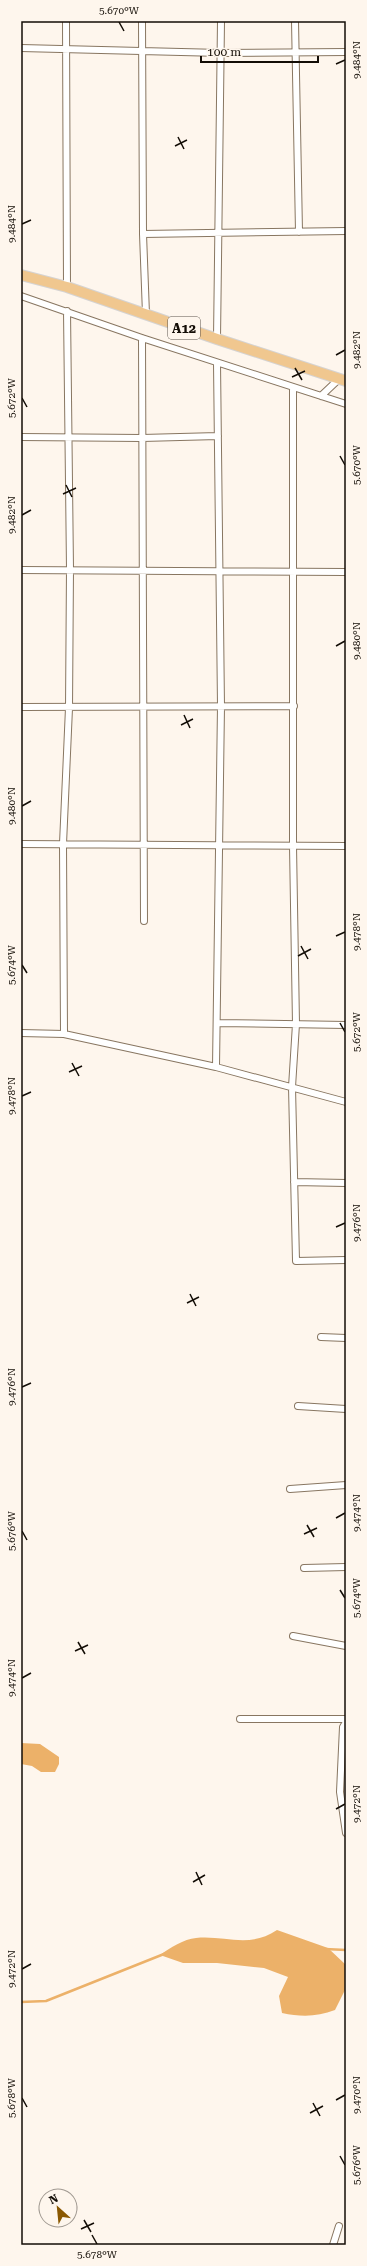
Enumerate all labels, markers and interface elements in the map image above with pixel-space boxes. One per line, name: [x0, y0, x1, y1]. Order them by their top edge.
text: 5.670°W: [99, 5, 140, 16]
scale bar: [201, 38, 318, 64]
text: 9.484°N: [351, 41, 362, 79]
text: 100 m: [207, 45, 241, 59]
text: 9.484°N: [6, 205, 17, 243]
road number: A12: [168, 317, 200, 339]
text: 9.482°N: [351, 331, 362, 369]
text: 5.672°W: [6, 377, 17, 418]
text: 5.670°W: [351, 444, 362, 485]
text: 9.482°N: [6, 496, 17, 534]
text: 9.480°N: [351, 622, 362, 660]
text: 9.480°N: [6, 787, 17, 825]
text: 9.478°N: [351, 913, 362, 951]
text: 5.674°W: [6, 944, 17, 985]
text: 5.672°W: [351, 1011, 362, 1052]
text: 9.478°N: [6, 1077, 17, 1115]
text: 9.476°N: [351, 1204, 362, 1242]
text: 9.476°N: [6, 1368, 17, 1406]
text: 9.474°N: [351, 1494, 362, 1532]
text: 5.676°W: [6, 1510, 17, 1551]
text: 5.674°W: [351, 1577, 362, 1618]
text: 9.474°N: [6, 1659, 17, 1697]
text: 9.472°N: [351, 1785, 362, 1823]
text: 9.472°N: [6, 1950, 17, 1988]
text: 9.470°N: [351, 2076, 362, 2114]
text: 5.678°W: [6, 2077, 17, 2118]
text: 5.676°W: [351, 2144, 362, 2185]
north arrow: [38, 2188, 78, 2228]
text: N: [47, 2192, 61, 2207]
text: 5.678°W: [77, 2249, 118, 2260]

